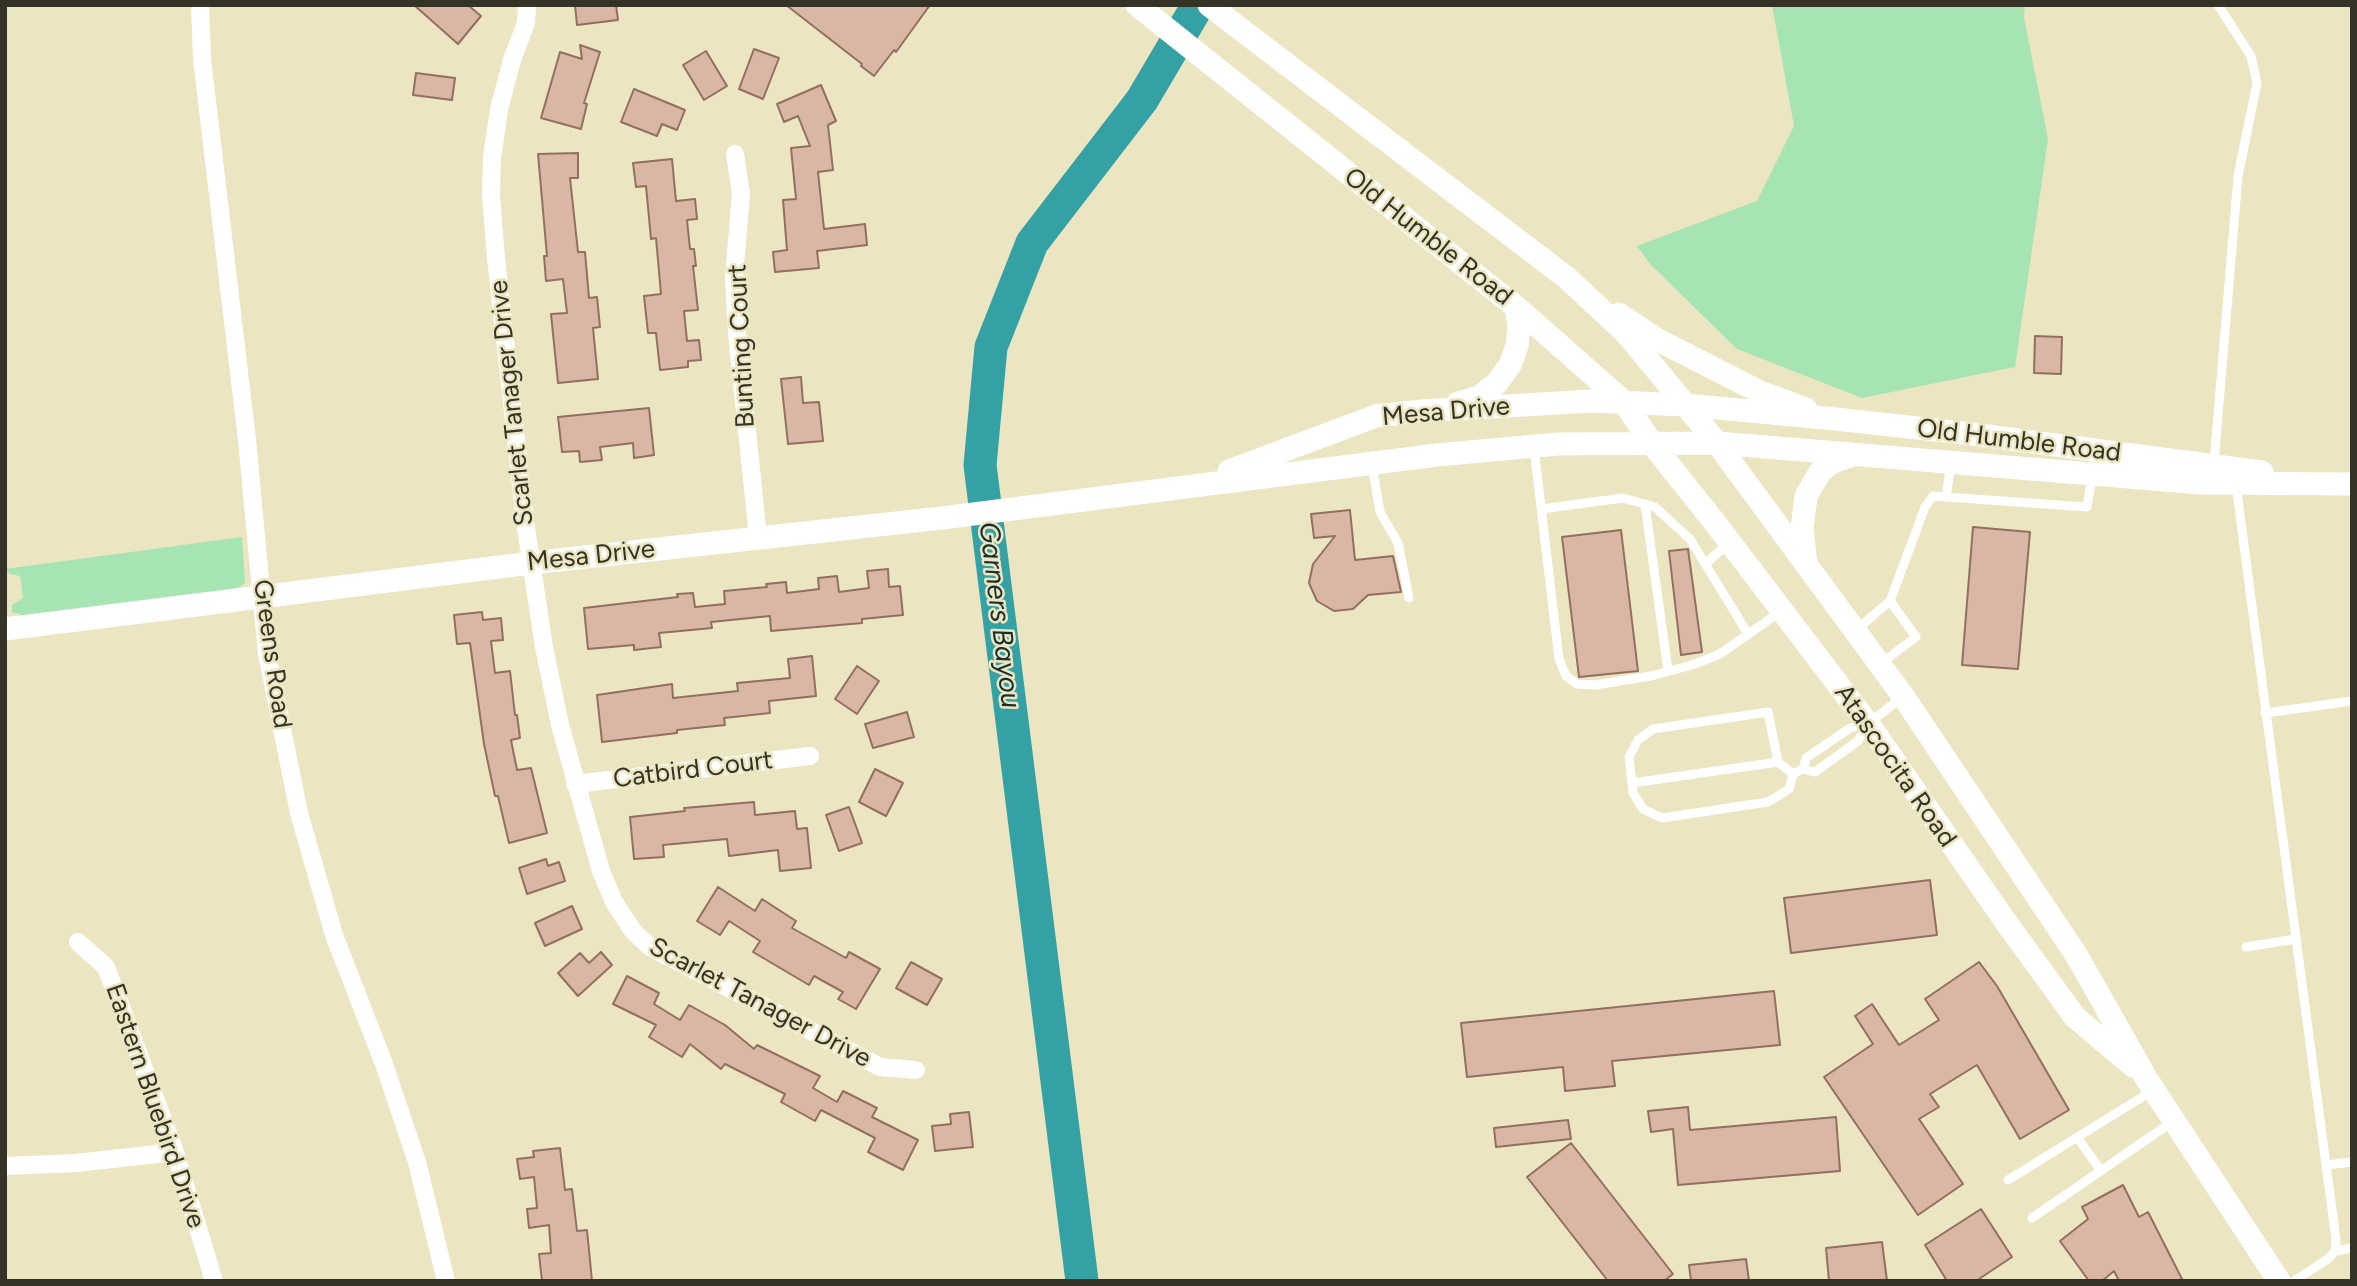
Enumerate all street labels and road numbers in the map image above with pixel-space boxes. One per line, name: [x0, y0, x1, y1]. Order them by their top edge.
street label: Old Humble Road: [1338, 162, 1518, 312]
street label: Bunting Court: [722, 263, 762, 429]
street label: Scarlet Tanager Drive: [484, 279, 540, 527]
street label: Mesa Drive: [1381, 391, 1511, 433]
street label: Old Humble Road: [1915, 413, 2123, 469]
street label: Mesa Drive: [526, 534, 656, 578]
street label: Greens Road: [246, 578, 298, 730]
street label: Atascocita Road: [1827, 679, 1963, 853]
street label: Catbird Court: [611, 745, 775, 795]
street label: Scarlet Tanager Drive: [644, 931, 876, 1075]
street label: Eastern Bluebird Drive: [98, 980, 212, 1232]

